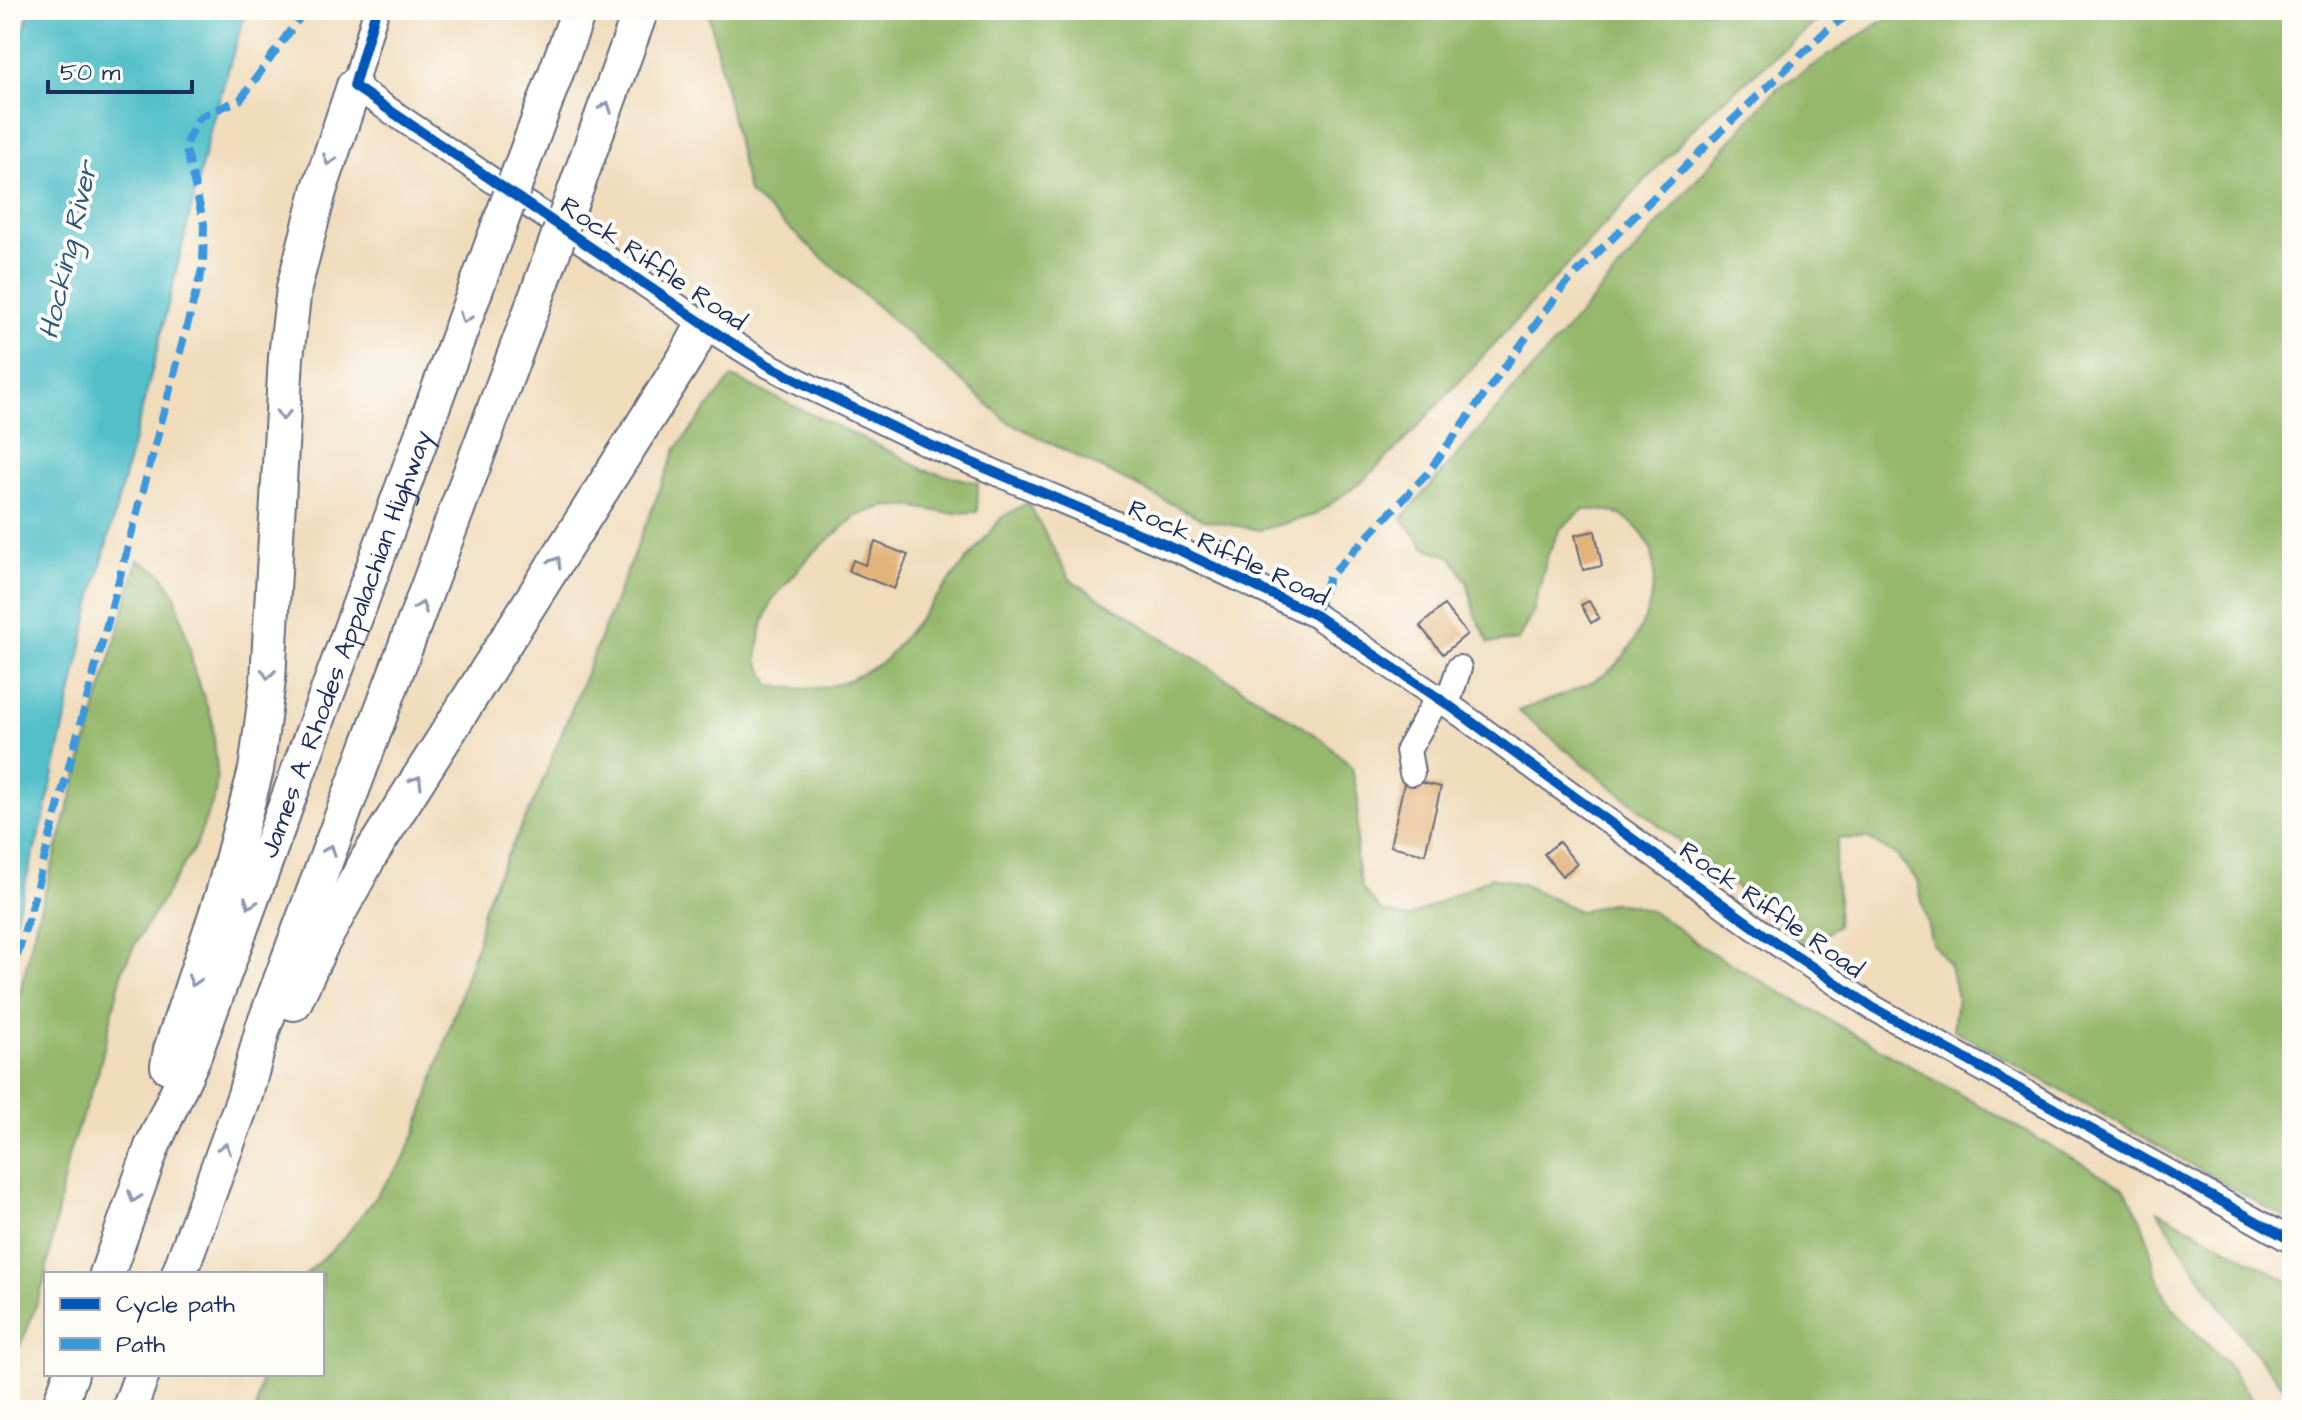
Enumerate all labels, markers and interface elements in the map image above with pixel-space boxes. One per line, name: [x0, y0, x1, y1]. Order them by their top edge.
scale bar: [48, 44, 192, 94]
text: 50 m: [60, 56, 121, 90]
one-way arrow: [596, 100, 613, 114]
one-way arrow: [322, 153, 338, 166]
water label: Hocking River: [29, 155, 109, 343]
street label: Rock Riffle Road: [553, 188, 754, 340]
one-way arrow: [458, 310, 475, 324]
one-way arrow: [275, 409, 292, 422]
street label: James A. Rhodes Appalachian Highway: [251, 425, 443, 863]
street label: Rock Riffle Road: [1122, 491, 1335, 615]
one-way arrow: [547, 556, 562, 570]
one-way arrow: [411, 600, 427, 614]
one-way arrow: [260, 668, 277, 681]
one-way arrow: [408, 776, 423, 790]
street label: Rock Riffle Road: [1672, 833, 1871, 987]
one-way arrow: [320, 844, 336, 858]
one-way arrow: [243, 896, 259, 910]
one-way arrow: [188, 973, 204, 987]
one-way arrow: [215, 1142, 232, 1156]
one-way arrow: [127, 1190, 144, 1204]
legend: [44, 1272, 324, 1376]
text: Cycle path: [116, 1288, 235, 1323]
text: Path: [116, 1328, 165, 1362]

